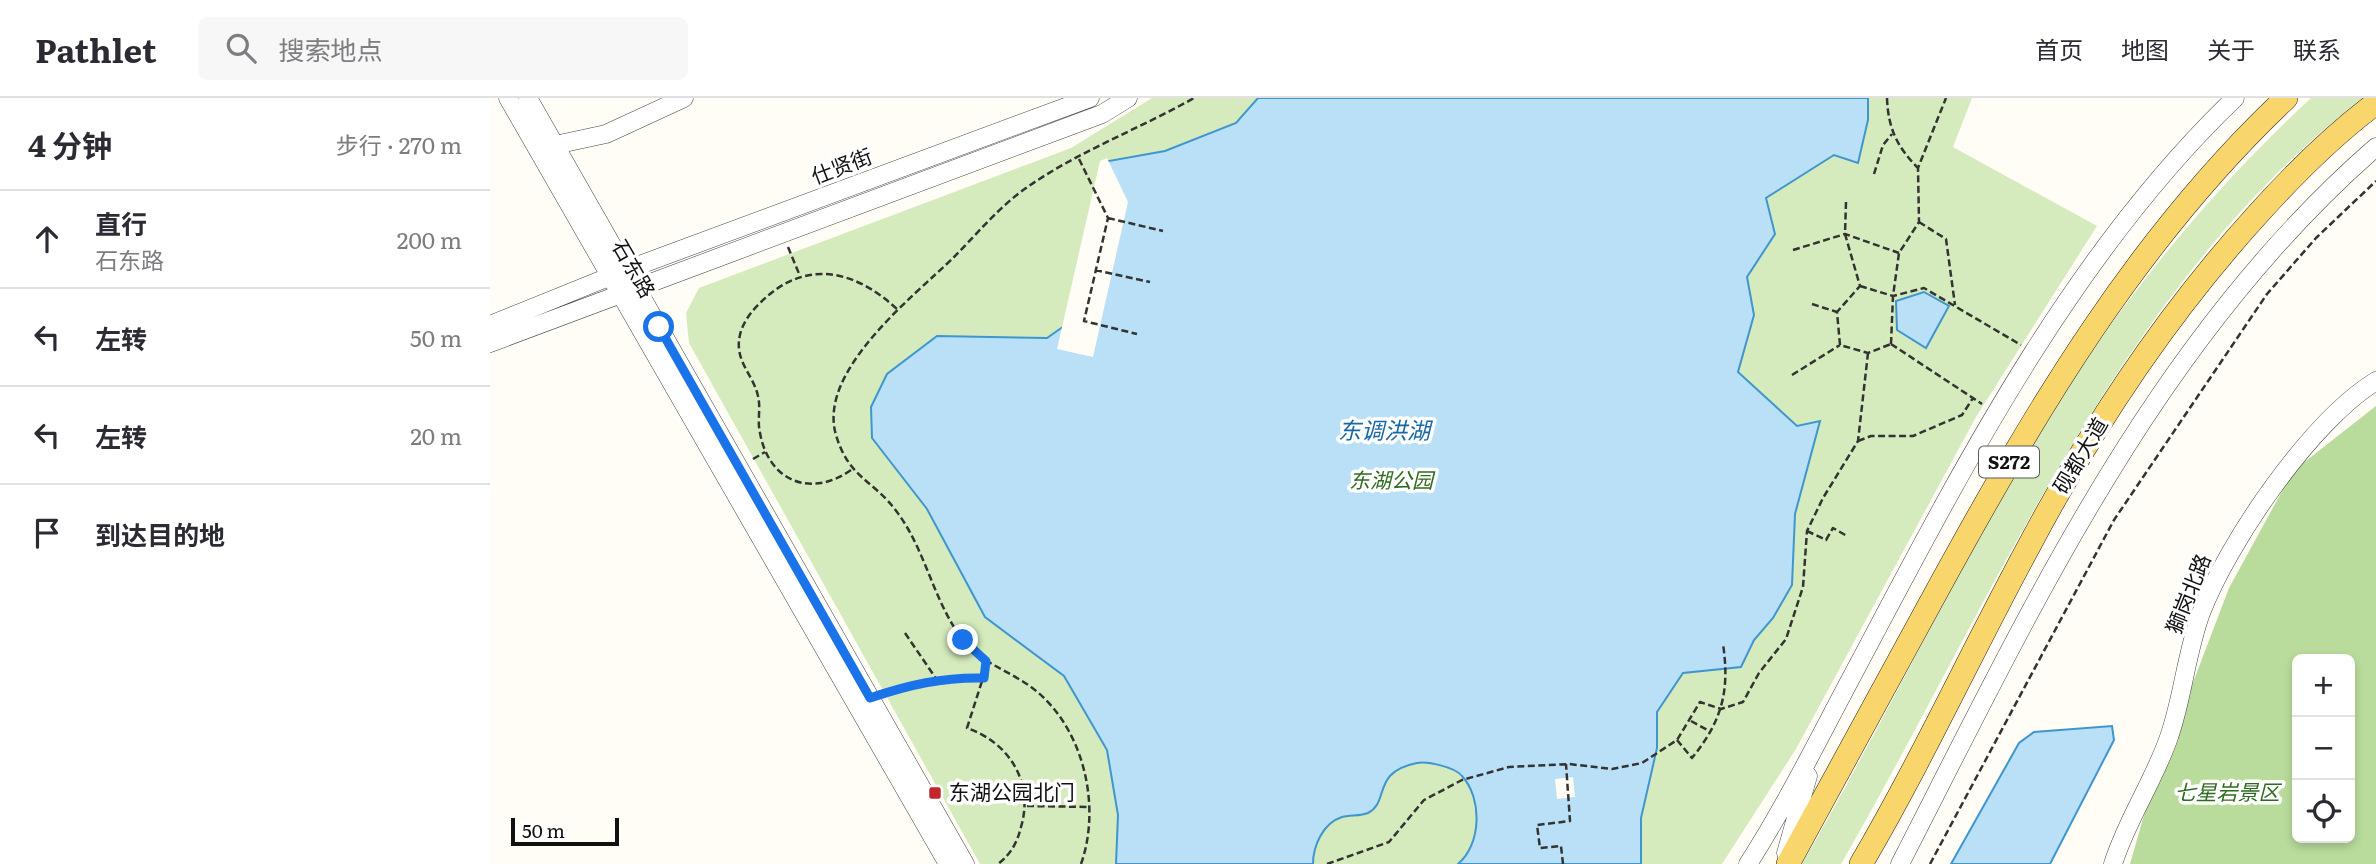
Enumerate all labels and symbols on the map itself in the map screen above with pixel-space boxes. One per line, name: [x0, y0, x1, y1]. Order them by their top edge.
street label: 仕贤街: [806, 139, 876, 190]
street label: 石东路: [606, 233, 664, 303]
route start: [643, 311, 674, 342]
street label: 砚都大道: [2044, 411, 2114, 499]
water label: 东调洪湖: [1338, 412, 1433, 446]
road number: S272: [1979, 446, 2039, 478]
park label: 东湖公园: [1349, 463, 1436, 494]
street label: 獅岗北路: [2157, 548, 2217, 638]
route end: [947, 624, 978, 655]
place label: 东湖公园北门: [949, 775, 1075, 806]
park label: 七星岩景区: [2175, 775, 2282, 806]
marker: 东湖公园北门: [927, 785, 943, 801]
scale bar: [511, 815, 620, 847]

